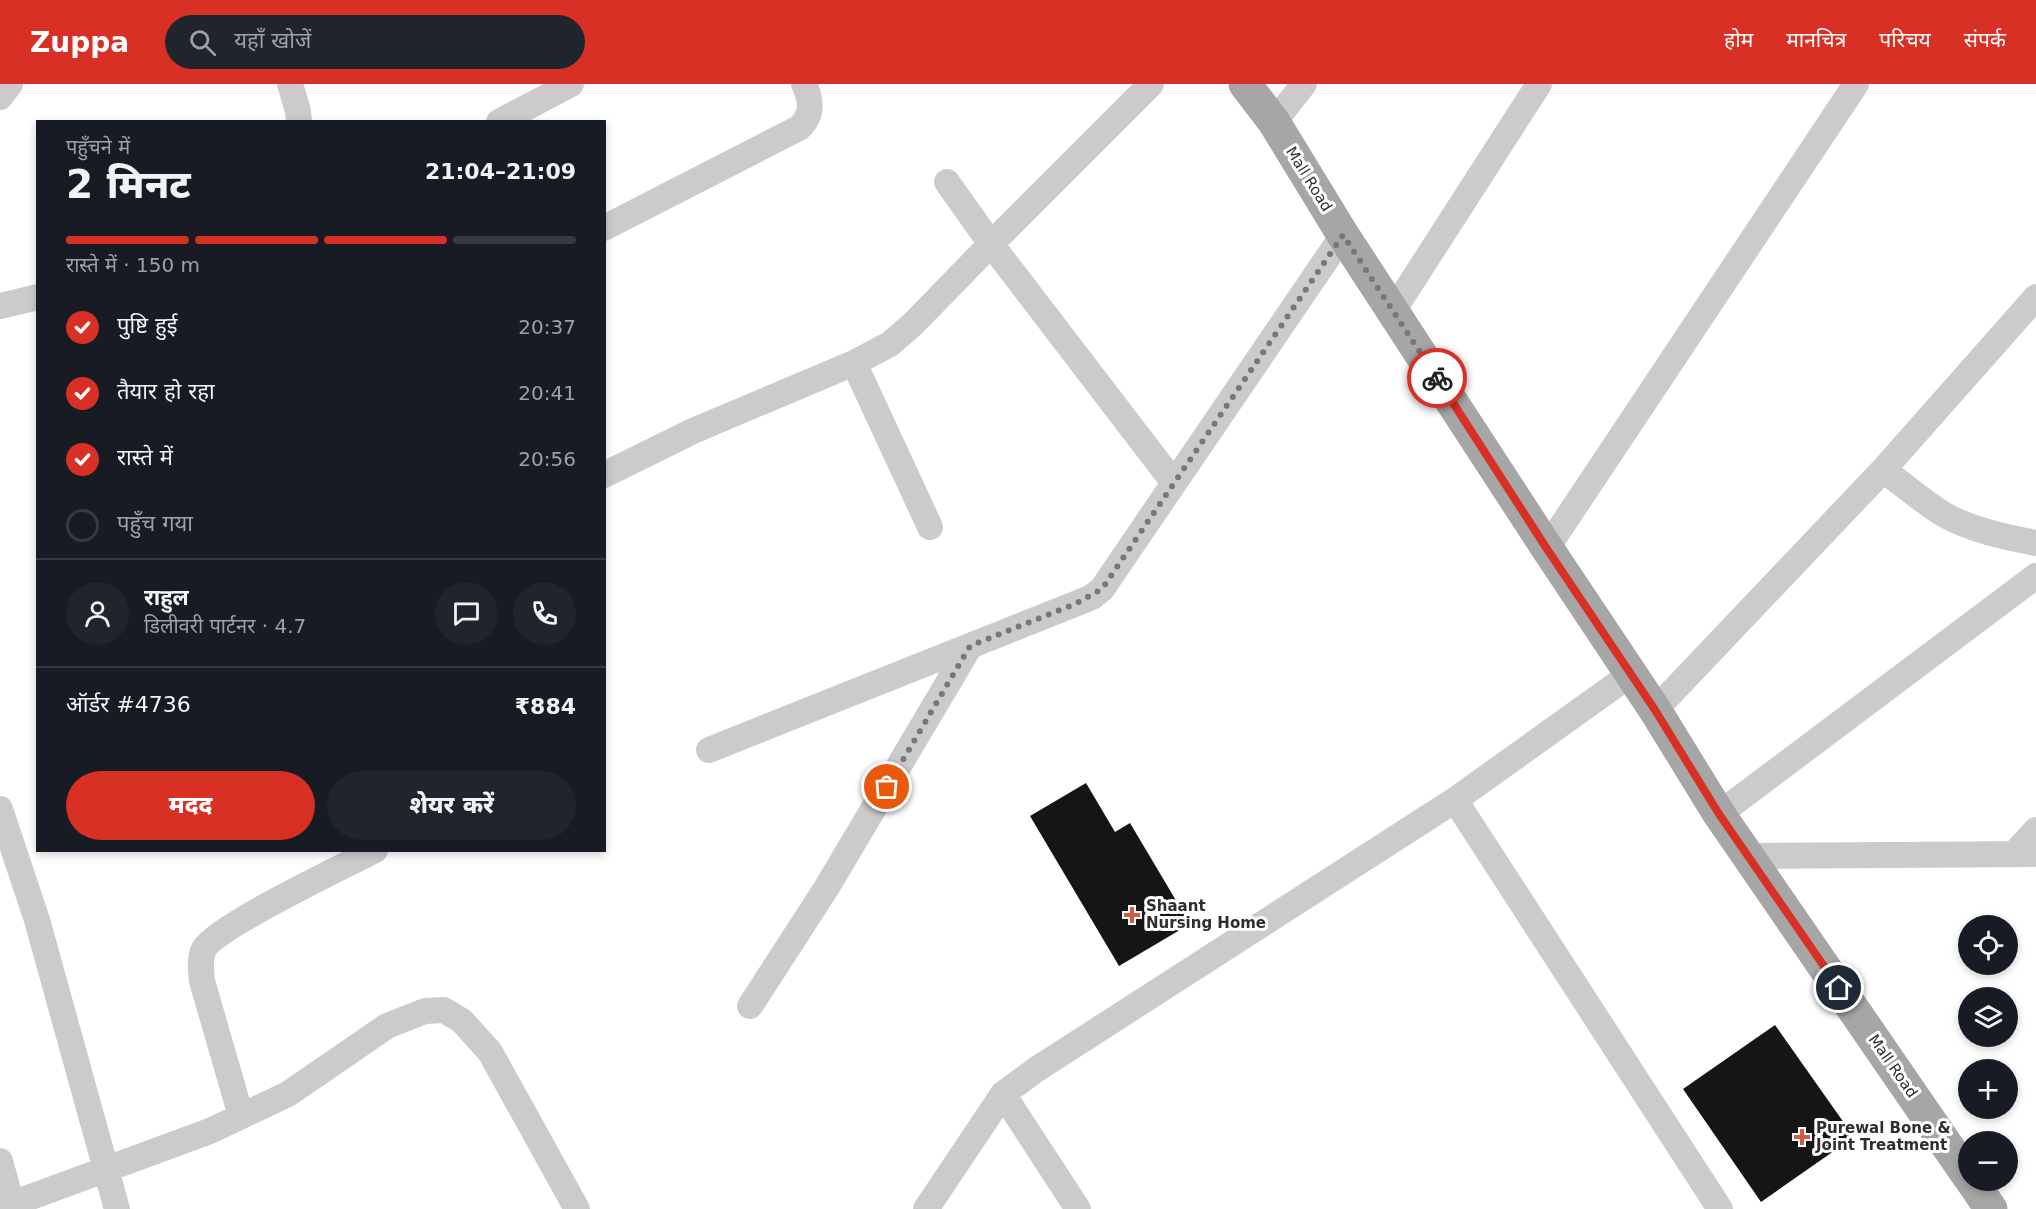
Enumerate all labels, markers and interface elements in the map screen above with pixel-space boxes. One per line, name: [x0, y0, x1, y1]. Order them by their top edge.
search box: [165, 15, 585, 69]
text: Zuppa: [30, 26, 129, 59]
icon: search: [186, 26, 219, 59]
text: यहाँ खोजें: [234, 28, 311, 53]
text: होम: [1724, 28, 1753, 52]
text: मानचित्र: [1786, 28, 1846, 52]
text: परिचय: [1879, 28, 1931, 52]
text: संपर्क: [1964, 28, 2006, 52]
text: पहुँचने में: [66, 135, 130, 159]
street label: Mall Road: [1282, 143, 1336, 215]
text: 21:04–21:09: [425, 159, 576, 184]
text: 2 मिनट: [66, 162, 191, 207]
text: रास्ते में · 150 m: [66, 253, 200, 277]
icon: check: [66, 311, 99, 344]
text: पुष्टि हुई: [117, 313, 178, 338]
text: 20:37: [518, 315, 576, 339]
courier: [1407, 348, 1467, 408]
icon: bike: [1421, 362, 1454, 395]
icon: check: [66, 377, 99, 410]
text: तैयार हो रहा: [117, 379, 215, 404]
text: 20:41: [518, 381, 576, 405]
icon: check: [66, 443, 99, 476]
text: रास्ते में: [117, 445, 173, 470]
text: 20:56: [518, 447, 576, 471]
text: पहुँच गया: [117, 511, 193, 536]
button: person: [66, 582, 129, 645]
button: chat: [435, 582, 498, 645]
button: phone: [513, 582, 576, 645]
text: राहुल: [144, 585, 189, 610]
text: डिलीवरी पार्टनर · 4.7: [144, 614, 306, 638]
text: ऑर्डर #4736: [66, 692, 191, 717]
text: ₹884: [515, 694, 576, 719]
pin: [861, 761, 912, 812]
icon: bag: [870, 770, 903, 803]
button: मदद: [66, 771, 315, 840]
button: शेयर करें: [327, 771, 576, 840]
place label: Shaant Nursing Home: [1146, 897, 1266, 932]
marker: Shaant Nursing Home: [1123, 906, 1141, 924]
map controls: [1958, 915, 2018, 1191]
button: locate: [1958, 915, 2018, 975]
pin: [1813, 962, 1864, 1013]
icon: home: [1822, 971, 1855, 1004]
button: layers: [1958, 987, 2018, 1047]
street label: Mall Road: [1865, 1031, 1921, 1101]
button: +: [1958, 1059, 2018, 1119]
place label: Purewal Bone & Joint Treatment: [1815, 1119, 1950, 1154]
marker: Purewal Bone & Joint Treatment: [1793, 1128, 1811, 1146]
button: −: [1958, 1131, 2018, 1191]

